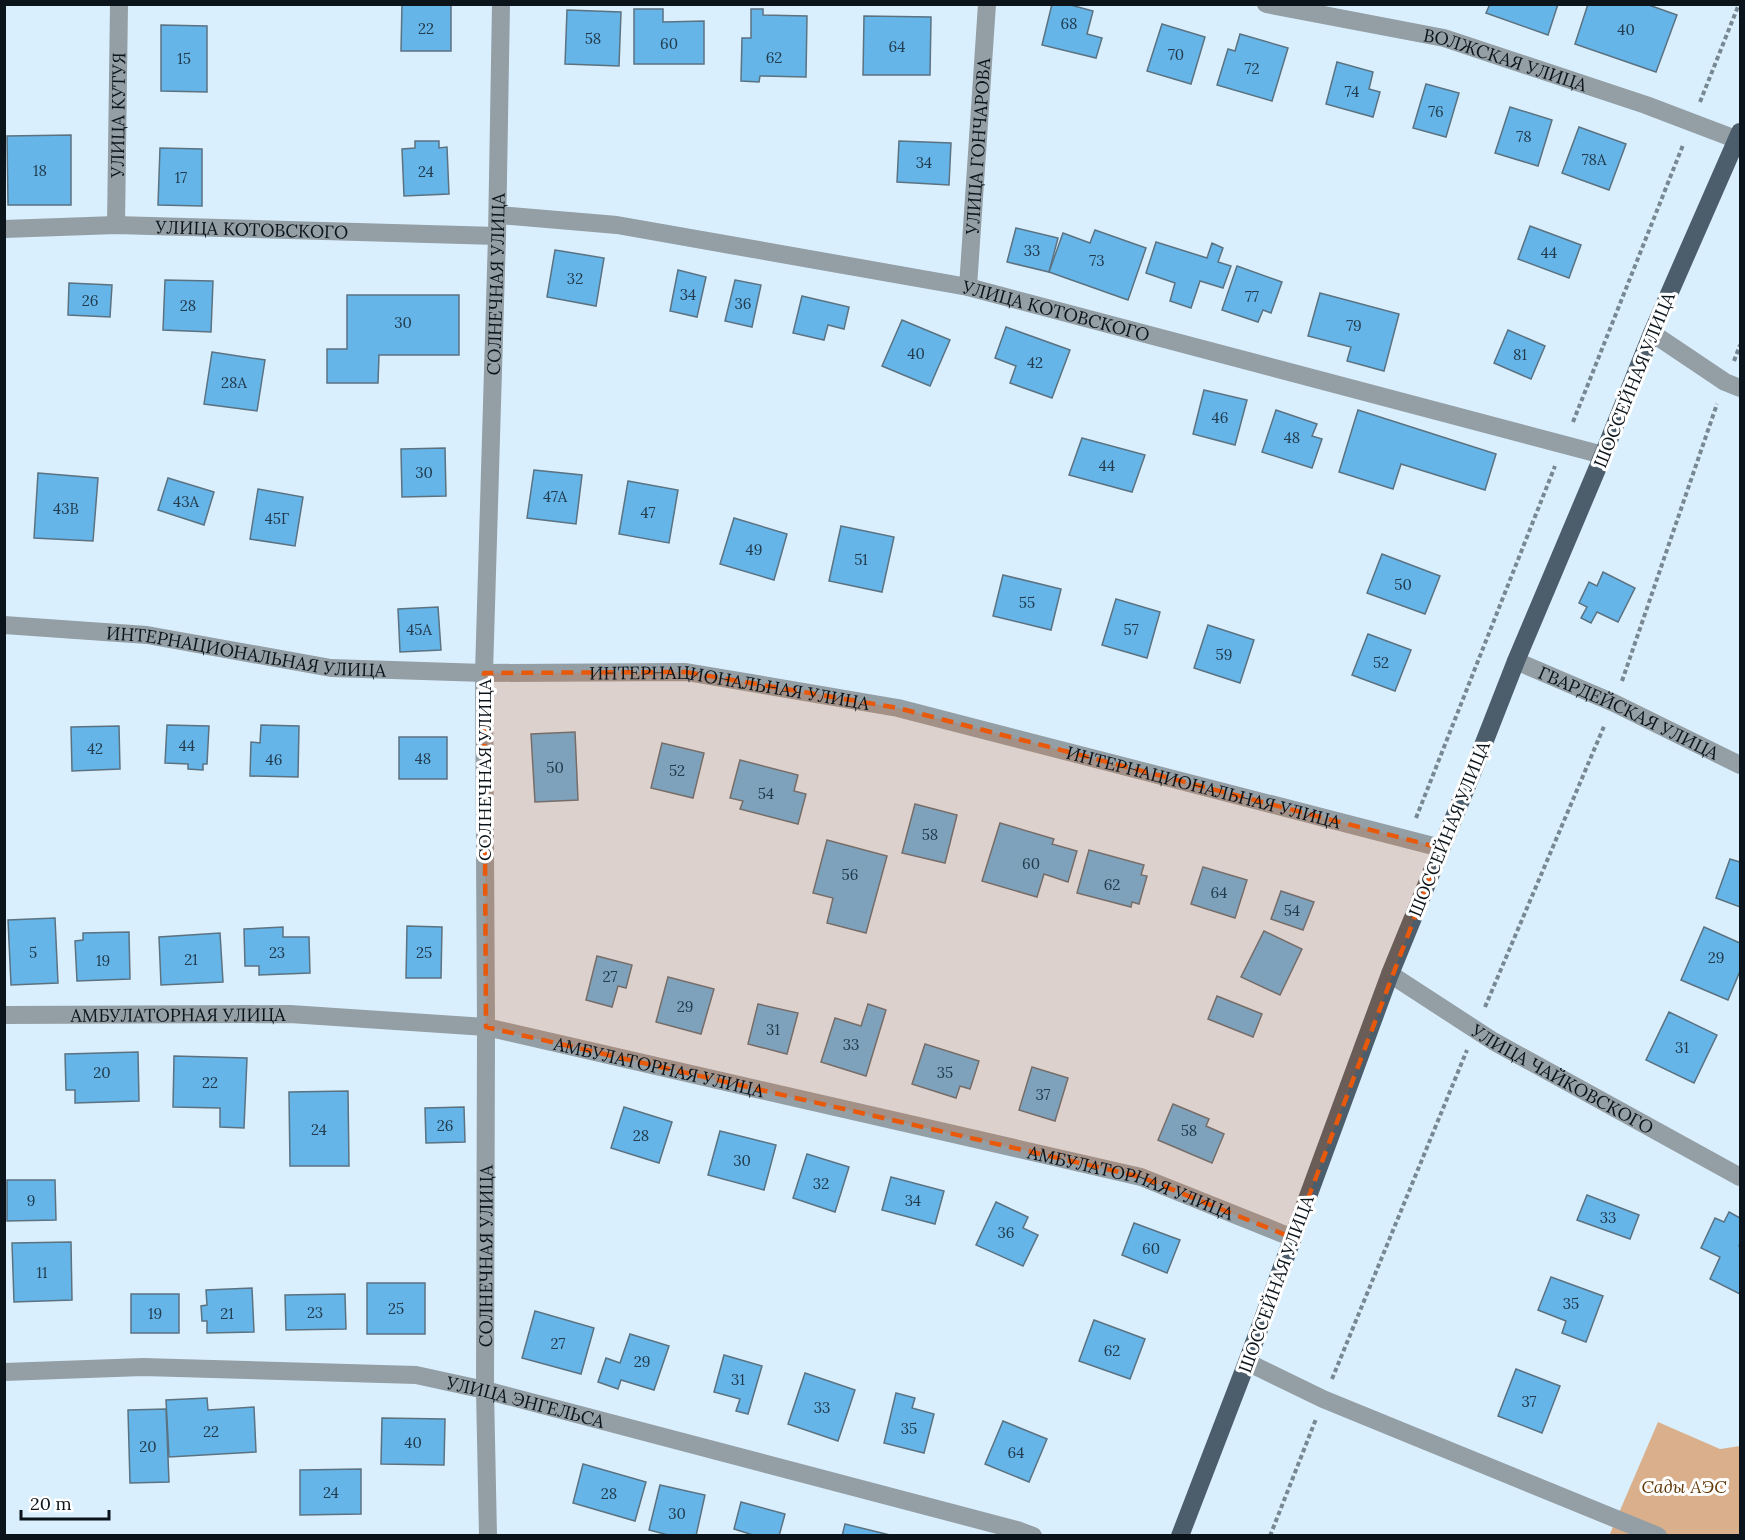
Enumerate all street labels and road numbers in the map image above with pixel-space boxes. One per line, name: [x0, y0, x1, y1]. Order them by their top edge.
street label: ВОЛЖСКАЯ УЛИЦА: [1422, 23, 1591, 96]
street label: УЛИЦА КУТУЯ: [105, 52, 130, 179]
street label: УЛИЦА ГОНЧАРОВА: [960, 57, 995, 236]
street label: СОЛНЕЧНАЯ УЛИЦА: [481, 192, 509, 376]
street label: УЛИЦА КОТОВСКОГО: [154, 215, 349, 243]
street label: УЛИЦА КОТОВСКОГО: [959, 274, 1152, 346]
street label: ШОССЕЙНАЯ УЛИЦА: [1588, 288, 1680, 471]
street label: ИНТЕРНАЦИОНАЛЬНАЯ УЛИЦА: [106, 621, 387, 681]
street label: ИНТЕРНАЦИОНАЛЬНАЯ УЛИЦА: [589, 660, 872, 715]
street label: ГВАРДЕЙСКАЯ УЛИЦА: [1535, 661, 1724, 765]
street label: СОЛНЕЧНАЯ УЛИЦА: [473, 678, 496, 861]
street label: ШОССЕЙНАЯ УЛИЦА: [1403, 737, 1495, 920]
street label: ИНТЕРНАЦИОНАЛЬНАЯ УЛИЦА: [1064, 740, 1344, 833]
street label: АМБУЛАТОРНАЯ УЛИЦА: [70, 1003, 286, 1026]
street label: УЛИЦА ЧАЙКОВСКОГО: [1466, 1018, 1658, 1139]
street label: АМБУЛАТОРНАЯ УЛИЦА: [551, 1031, 767, 1102]
street label: АМБУЛАТОРНАЯ УЛИЦА: [1025, 1140, 1238, 1225]
street label: СОЛНЕЧНАЯ УЛИЦА: [474, 1164, 497, 1347]
street label: ШОССЕЙНАЯ УЛИЦА: [1233, 1191, 1319, 1376]
street label: УЛИЦА ЭНГЕЛЬСА: [444, 1370, 608, 1433]

